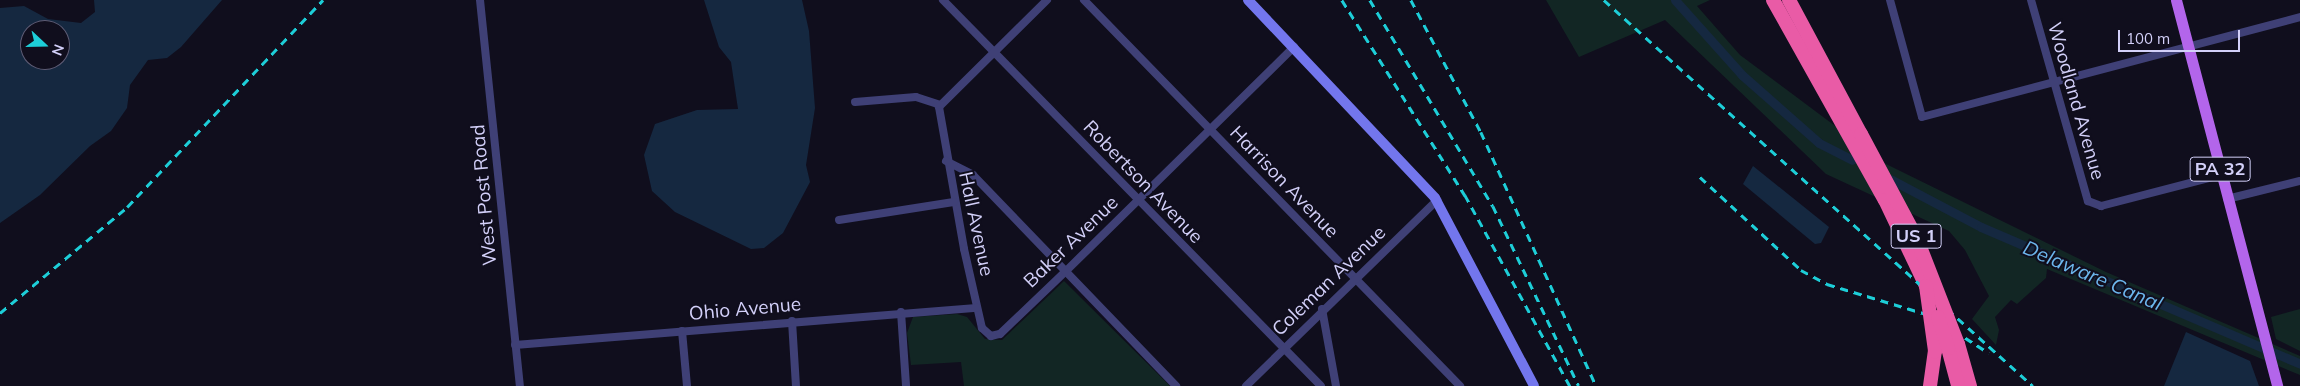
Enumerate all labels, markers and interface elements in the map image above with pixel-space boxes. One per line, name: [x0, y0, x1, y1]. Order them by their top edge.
north arrow: [20, 20, 70, 70]
street label: Woodland Avenue: [2043, 20, 2109, 182]
scale bar: [2120, 20, 2242, 52]
text: 100 m: [2126, 29, 2170, 48]
text: N: [48, 42, 68, 58]
street label: Robertson Avenue: [1078, 116, 1208, 248]
street label: Harrison Avenue: [1225, 121, 1343, 243]
street label: West Post Road: [466, 123, 502, 267]
road number: PA 32: [2189, 153, 2251, 184]
street label: Hall Avenue: [954, 170, 998, 278]
street label: Baker Avenue: [1019, 191, 1123, 293]
road number: US 1: [1890, 220, 1942, 252]
street label: Coleman Avenue: [1268, 221, 1390, 341]
water label: Delaware Canal: [2020, 235, 2166, 315]
street label: Ohio Avenue: [688, 293, 802, 325]

